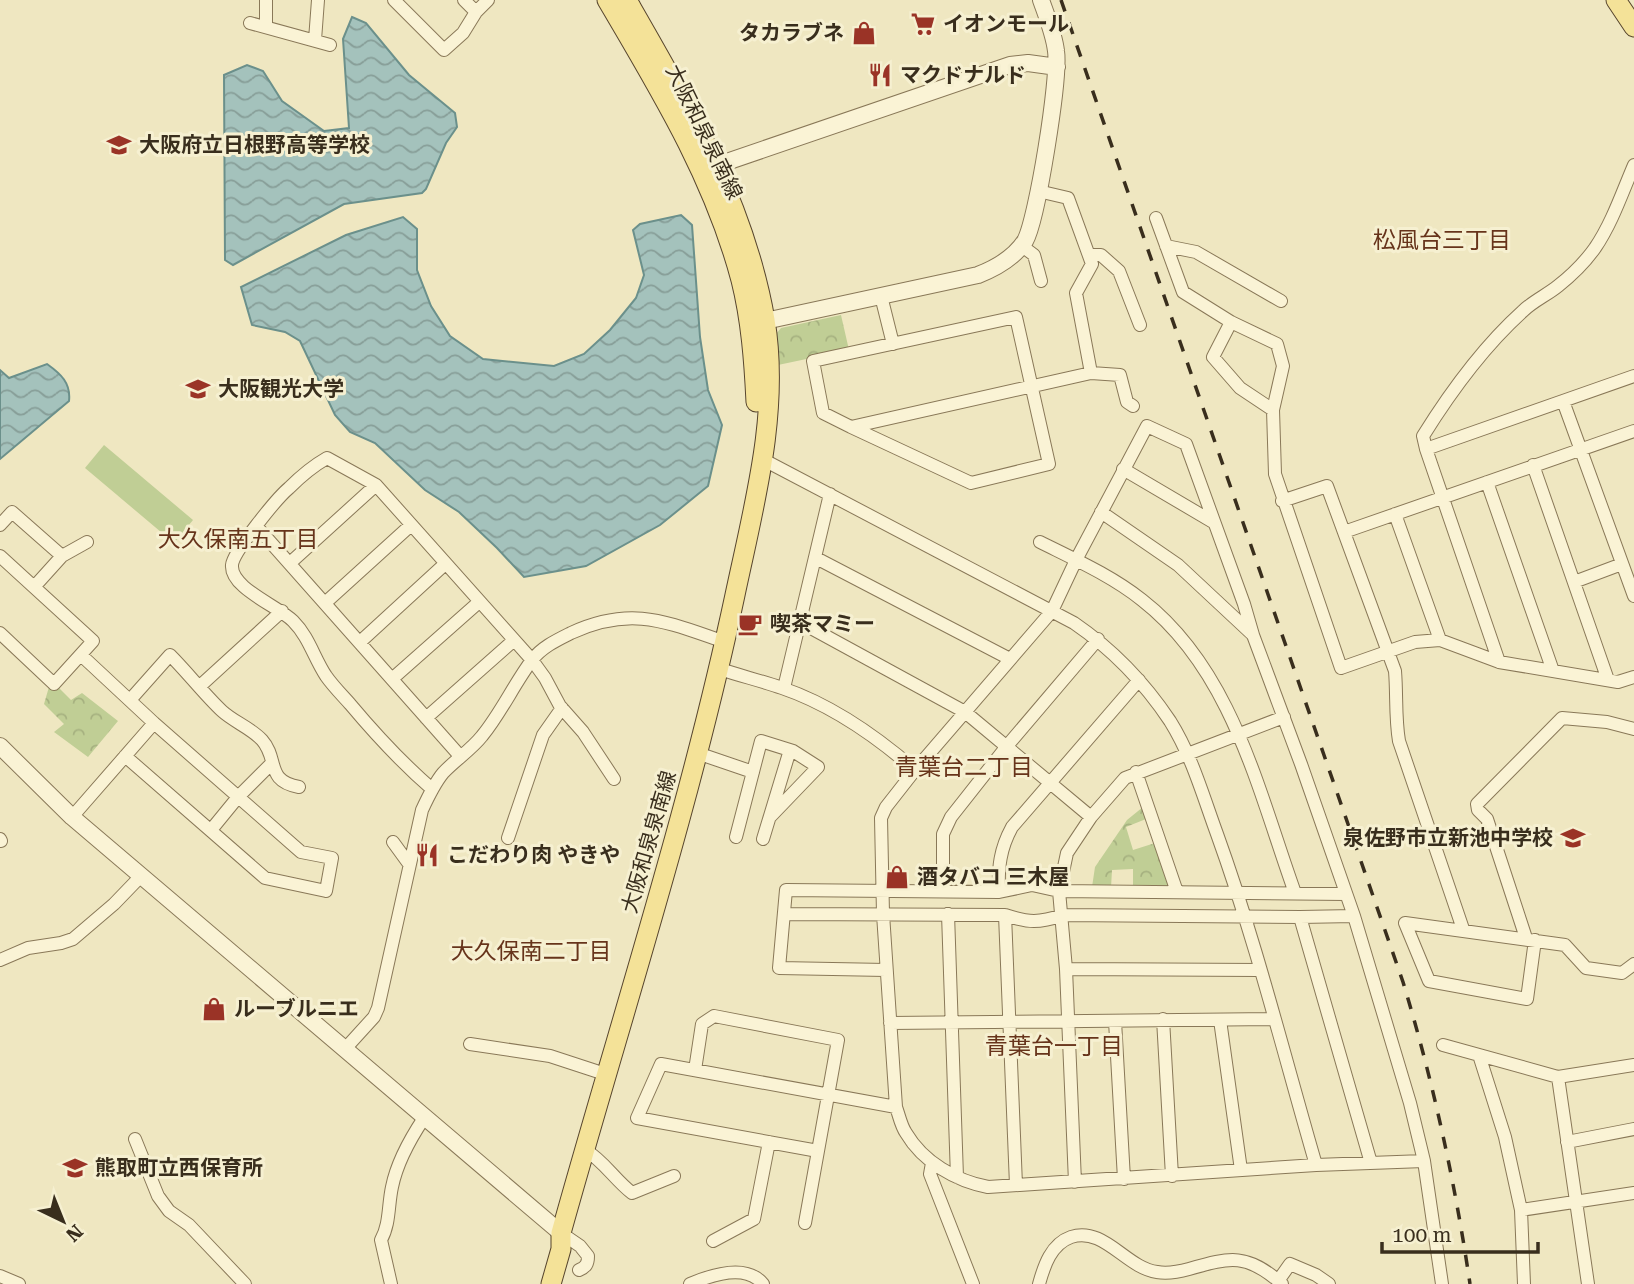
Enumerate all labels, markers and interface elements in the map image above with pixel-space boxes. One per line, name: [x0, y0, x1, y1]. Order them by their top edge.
supermarket icon: イオンモール: [909, 10, 937, 38]
place label: イオンモール: [943, 12, 1069, 36]
shop icon: タカラブネ: [850, 19, 878, 47]
place label: タカラブネ: [739, 21, 844, 45]
street label: 大阪和泉泉南線: [661, 61, 747, 203]
restaurant icon: マクドナルド: [866, 61, 894, 89]
place label: マクドナルド: [900, 63, 1026, 87]
school or university icon: 大阪府立日根野高等学校: [105, 131, 133, 159]
place label: 大阪府立日根野高等学校: [139, 133, 370, 157]
district label: 松風台三丁目: [1373, 227, 1511, 254]
school or university icon: 大阪観光大学: [184, 375, 212, 403]
place label: 大阪観光大学: [218, 377, 344, 401]
district label: 大久保南五丁目: [158, 526, 319, 553]
cafe icon: 喫茶マミー: [736, 610, 764, 638]
place label: 喫茶マミー: [770, 612, 875, 636]
district label: 青葉台二丁目: [895, 754, 1033, 781]
street label: 大阪和泉泉南線: [617, 768, 681, 916]
school or university icon: 泉佐野市立新池中学校: [1559, 824, 1587, 852]
place label: 泉佐野市立新池中学校: [1343, 826, 1553, 850]
restaurant icon: こだわり肉 やきや: [413, 841, 441, 869]
place label: こだわり肉 やきや: [447, 843, 620, 867]
shop icon: 酒タバコ 三木屋: [883, 863, 911, 891]
place label: 酒タバコ 三木屋: [917, 865, 1069, 889]
district label: 大久保南二丁目: [451, 938, 612, 965]
shop icon: ルーブルニエ: [200, 995, 228, 1023]
place label: ルーブルニエ: [234, 997, 359, 1021]
district label: 青葉台一丁目: [985, 1033, 1123, 1060]
school or university icon: 熊取町立西保育所: [61, 1154, 89, 1182]
place label: 熊取町立西保育所: [95, 1156, 263, 1180]
north arrow: [28, 1186, 98, 1256]
scale bar: [1382, 1210, 1538, 1254]
text: N: [61, 1220, 87, 1247]
text: 100 m: [1392, 1223, 1452, 1247]

